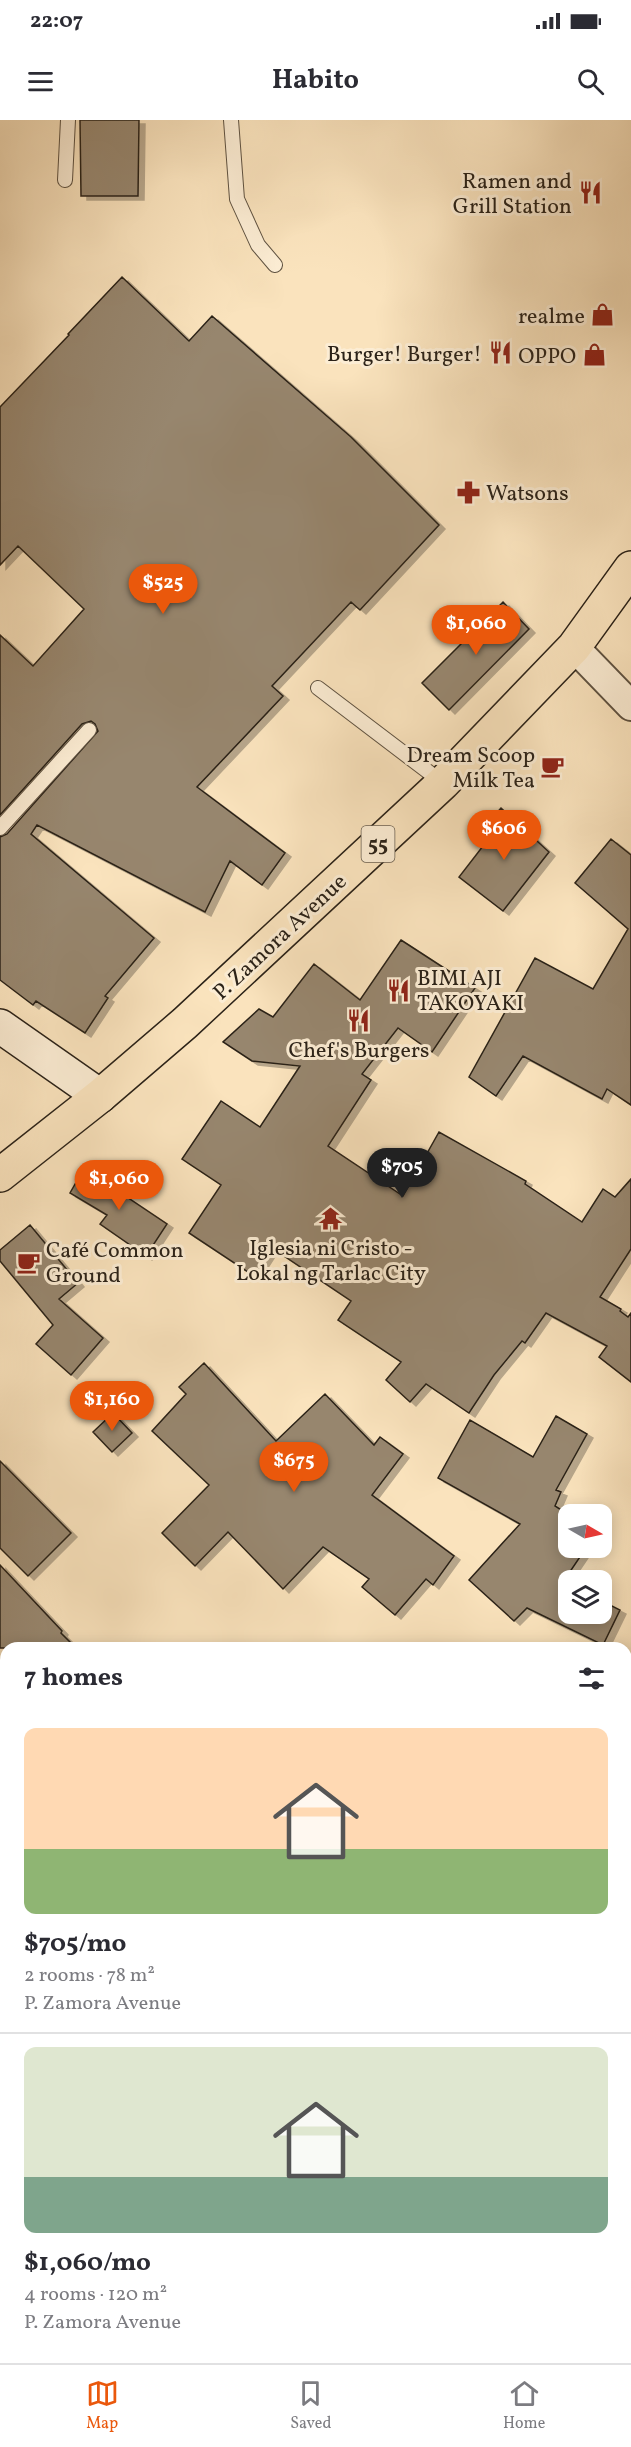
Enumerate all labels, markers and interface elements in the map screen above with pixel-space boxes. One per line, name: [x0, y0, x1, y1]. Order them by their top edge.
text: 22:07: [30, 6, 83, 37]
text: Habito: [272, 62, 359, 100]
icon: menu: [24, 65, 57, 98]
icon: search: [574, 65, 607, 98]
place label: Ramen and Grill Station: [453, 167, 572, 223]
restaurant icon: Ramen and Grill Station: [577, 180, 603, 206]
place label: realme: [518, 302, 585, 333]
shop icon: realme: [590, 302, 616, 328]
place label: Burger! Burger!: [327, 340, 482, 371]
restaurant icon: Burger! Burger!: [487, 340, 513, 366]
place label: OPPO: [518, 342, 576, 373]
shop icon: OPPO: [581, 342, 607, 368]
pharmacy icon: Watsons: [455, 479, 481, 505]
place label: Watsons: [486, 479, 569, 510]
pin: $525: [127, 564, 199, 615]
text: $525: [143, 569, 183, 597]
pin: $1,060: [427, 605, 525, 656]
text: $1,060: [446, 610, 506, 638]
place label: Dream Scoop Milk Tea: [406, 741, 535, 797]
cafe icon: Dream Scoop Milk Tea: [540, 754, 566, 780]
pin: $606: [468, 810, 540, 861]
text: $606: [481, 815, 527, 843]
road number: 55: [362, 826, 394, 862]
street label: P. Zamora Avenue: [207, 868, 354, 1008]
place label: BIMI AJI TAKOYAKI: [417, 964, 524, 1020]
restaurant icon: BIMI AJI TAKOYAKI: [386, 977, 412, 1003]
restaurant icon: Chef's Burgers: [346, 1007, 372, 1033]
place label: Chef's Burgers: [289, 1036, 429, 1067]
pin: $705: [366, 1148, 438, 1199]
text: $705: [381, 1153, 423, 1181]
pin: $1,060: [70, 1160, 168, 1211]
text: $1,060: [89, 1165, 149, 1193]
temple icon: Iglesia ni Cristo - Lokal ng Tarlac City: [318, 1205, 344, 1231]
place label: Iglesia ni Cristo - Lokal ng Tarlac City: [236, 1234, 426, 1290]
place label: Café Common Ground: [46, 1236, 184, 1292]
cafe icon: Café Common Ground: [15, 1249, 41, 1275]
pin: $1,160: [63, 1381, 161, 1432]
text: $1,160: [84, 1386, 140, 1414]
pin: $675: [258, 1442, 330, 1493]
text: $675: [273, 1447, 315, 1475]
north arrow: [558, 1504, 612, 1558]
map controls: [558, 1504, 612, 1624]
button: layers: [558, 1570, 612, 1624]
text: 7 homes: [24, 1660, 123, 1696]
icon: filters: [575, 1662, 608, 1695]
icon: home: [262, 1767, 370, 1875]
text: $705/mo: [24, 1926, 126, 1962]
text: 2 rooms · 78 m²: [24, 1962, 155, 1990]
text: P. Zamora Avenue: [24, 1990, 181, 2018]
icon: home: [262, 2086, 370, 2194]
text: $1,060/mo: [24, 2245, 151, 2281]
text: 4 rooms · 120 m²: [24, 2281, 167, 2309]
text: P. Zamora Avenue: [24, 2309, 181, 2337]
tab: Map: [86, 2377, 119, 2435]
tab: Saved: [290, 2377, 331, 2435]
tab: Home: [503, 2377, 545, 2435]

